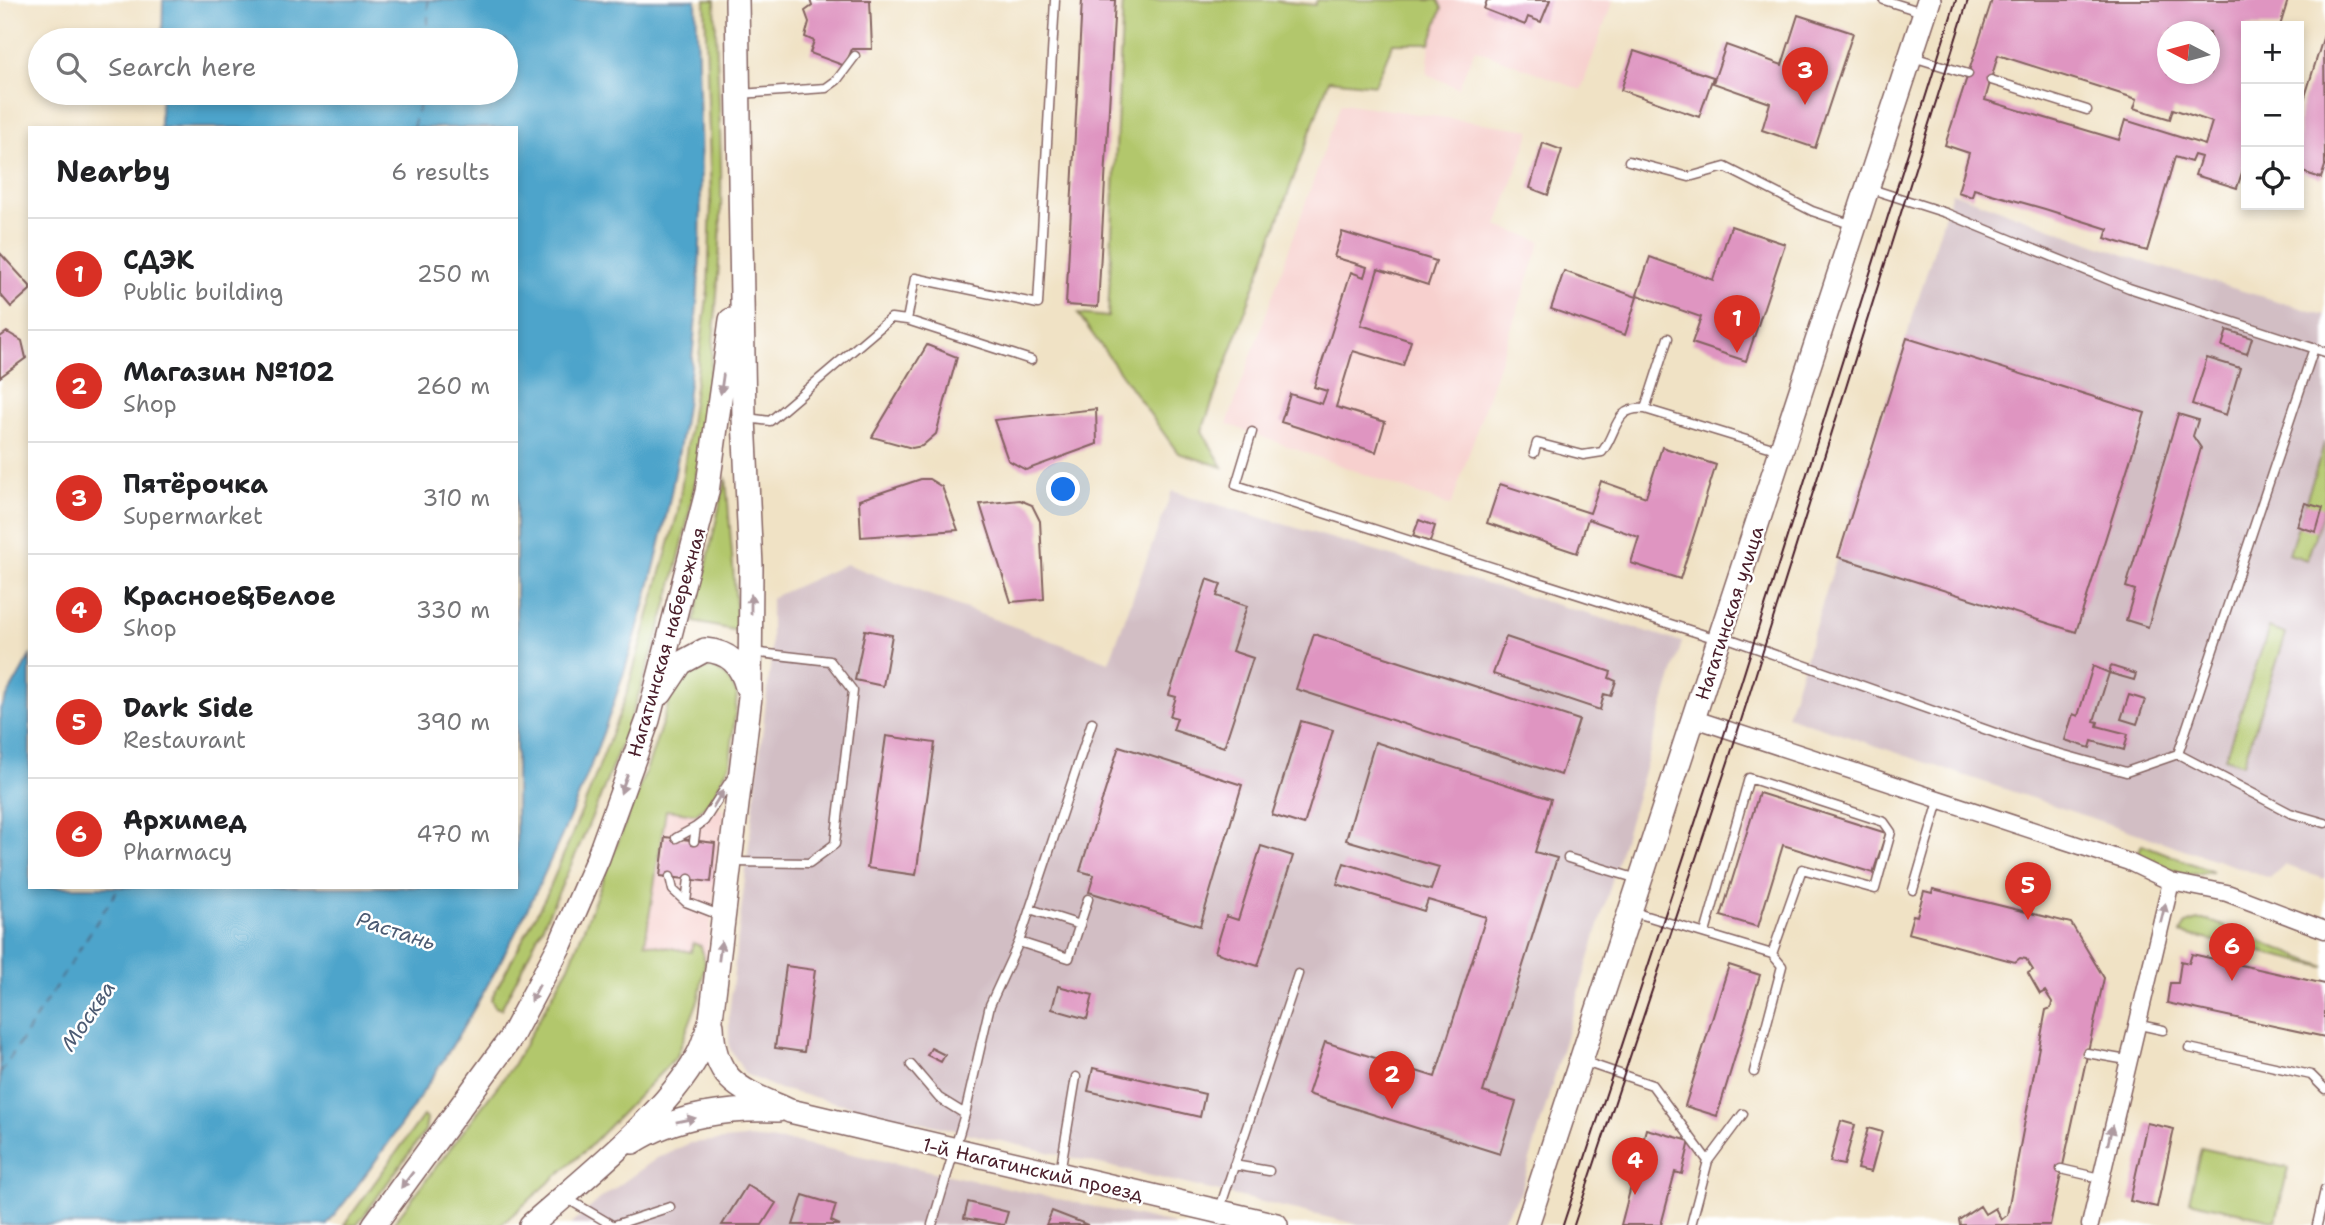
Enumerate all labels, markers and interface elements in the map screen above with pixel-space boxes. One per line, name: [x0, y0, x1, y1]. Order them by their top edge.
north arrow: [2157, 21, 2220, 84]
map controls: [2241, 21, 2304, 210]
button: +: [2241, 21, 2304, 84]
search box: [28, 28, 518, 105]
pin: 3: [1782, 47, 1828, 105]
icon: search: [52, 48, 90, 86]
text: Search here: [108, 49, 257, 84]
button: −: [2241, 84, 2304, 147]
button: locate: [2241, 147, 2304, 210]
text: Nearby: [56, 151, 171, 192]
text: 6 results: [391, 157, 490, 187]
text: СДЭК: [123, 242, 194, 277]
text: 1: [74, 259, 84, 289]
text: 250 m: [417, 259, 490, 289]
text: Public building: [123, 277, 283, 307]
pin: 1: [1714, 295, 1760, 353]
text: Магазин №102: [123, 354, 334, 389]
text: 2: [71, 371, 87, 401]
text: 260 m: [416, 371, 490, 401]
one-way arrow: [716, 374, 727, 396]
text: Shop: [123, 389, 177, 419]
text: Пятёрочка: [123, 466, 268, 501]
your location: [1046, 472, 1080, 506]
text: 3: [71, 483, 87, 513]
text: 310 m: [422, 483, 490, 513]
text: Supermarket: [123, 501, 263, 531]
street label: Нагатинская улица: [1690, 523, 1769, 703]
street label: Нагатинская набережная: [622, 524, 711, 760]
text: Красное&Белое: [123, 578, 336, 613]
one-way arrow: [745, 593, 757, 615]
text: 4: [71, 595, 87, 625]
text: 330 m: [416, 595, 490, 625]
text: Shop: [123, 613, 177, 643]
text: Dark Side: [123, 690, 254, 725]
text: 5: [72, 707, 86, 737]
text: 390 m: [416, 707, 490, 737]
text: Restaurant: [123, 725, 246, 755]
one-way arrow: [619, 773, 630, 794]
one-way arrow: [711, 789, 724, 809]
text: Архимед: [123, 802, 247, 837]
text: 6: [71, 819, 87, 849]
text: 470 m: [416, 819, 490, 849]
text: Pharmacy: [123, 837, 232, 867]
pin: 5: [2005, 862, 2051, 920]
one-way arrow: [2158, 902, 2169, 924]
water label: Растань: [353, 905, 439, 957]
pin: 6: [2209, 923, 2255, 981]
one-way arrow: [715, 940, 726, 962]
water label: Москва: [54, 975, 122, 1057]
one-way arrow: [529, 983, 541, 1003]
pin: 2: [1369, 1051, 1415, 1109]
one-way arrow: [675, 1114, 697, 1125]
one-way arrow: [2105, 1123, 2116, 1145]
street label: 1-й Нагатинский проезд: [920, 1132, 1146, 1207]
pin: 4: [1612, 1137, 1658, 1195]
one-way arrow: [400, 1171, 414, 1189]

